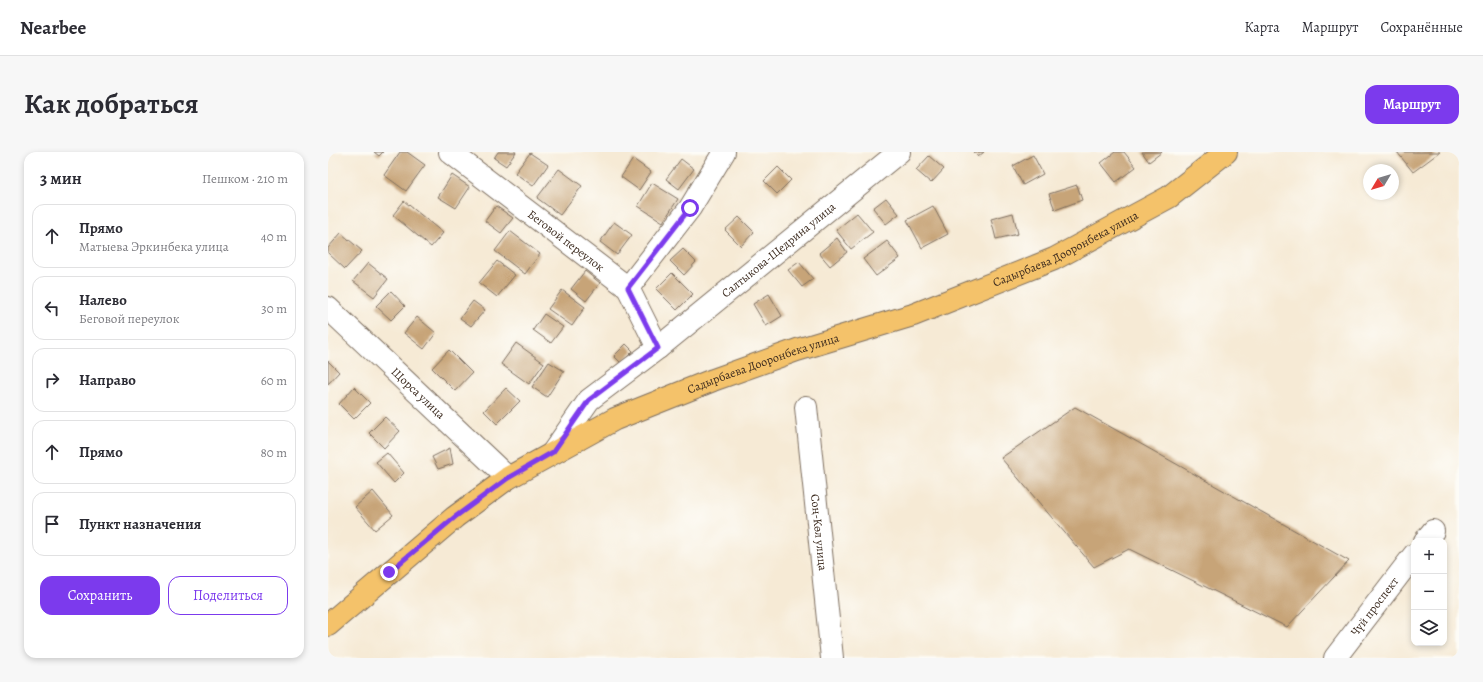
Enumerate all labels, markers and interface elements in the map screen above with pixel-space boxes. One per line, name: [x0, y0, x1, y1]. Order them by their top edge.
text: Nearbee: [20, 15, 86, 41]
text: Карта: [1245, 18, 1280, 37]
text: Маршрут: [1302, 18, 1358, 37]
text: Сохранённые: [1380, 18, 1463, 37]
text: Как добраться: [24, 85, 199, 123]
button: Маршрут: [1365, 85, 1459, 124]
north arrow: [1363, 164, 1399, 200]
text: 3 мин: [40, 167, 82, 190]
text: Пешком · 210 m: [202, 170, 288, 187]
street label: Салтыкова-Щедрина улица: [718, 198, 839, 301]
route start: [681, 199, 699, 217]
street label: Беговой переулок: [524, 206, 608, 275]
street label: Садырбаева Дооронбека улица: [990, 207, 1142, 291]
text: Прямо: [79, 218, 123, 238]
icon: ahead: [41, 225, 63, 247]
text: 40 m: [261, 228, 287, 245]
text: Матыева Эркинбека улица: [79, 238, 229, 255]
text: Налево: [79, 290, 127, 310]
icon: left: [41, 297, 63, 319]
text: 30 m: [261, 300, 287, 317]
text: Беговой переулок: [79, 310, 179, 327]
street label: Садырбаева Дооронбека улица: [685, 330, 841, 397]
street label: Щорса улица: [388, 364, 449, 423]
icon: right: [41, 369, 63, 391]
text: Направо: [79, 370, 136, 390]
text: 60 m: [261, 372, 287, 389]
icon: ahead: [41, 441, 63, 463]
text: Прямо: [79, 442, 123, 462]
text: 80 m: [260, 444, 287, 461]
street label: Соң-Көл улица: [807, 493, 831, 572]
icon: arrive: [41, 513, 63, 535]
text: Пункт назначения: [79, 514, 201, 534]
map controls: [1411, 538, 1447, 646]
button: +: [1411, 538, 1447, 574]
route end: [380, 563, 398, 581]
street label: Чүй проспект: [1347, 573, 1403, 639]
button: −: [1411, 574, 1447, 610]
button: Сохранить: [40, 576, 160, 615]
button: Поделиться: [168, 576, 288, 615]
button: layers: [1411, 610, 1447, 646]

